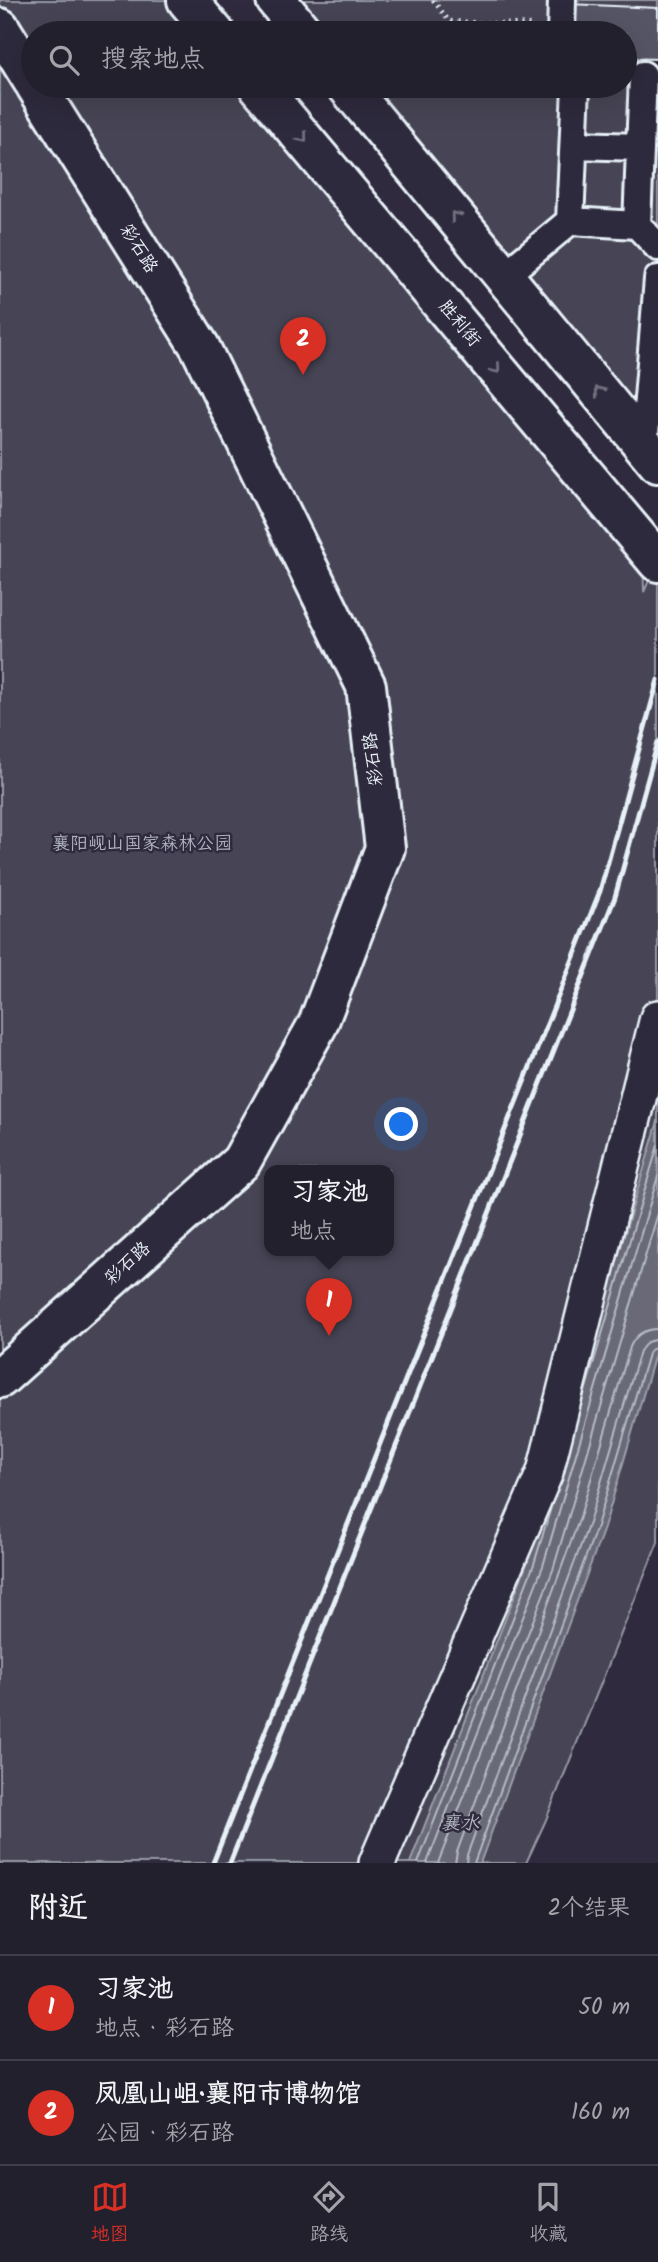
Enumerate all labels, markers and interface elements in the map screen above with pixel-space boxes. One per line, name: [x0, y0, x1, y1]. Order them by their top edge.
search box: [21, 21, 637, 98]
text: 搜索地点: [101, 39, 205, 81]
icon: search: [45, 41, 83, 79]
one-way arrow: [295, 130, 307, 143]
one-way arrow: [451, 211, 463, 224]
street label: 彩石路: [111, 218, 165, 280]
street label: 胜利街: [431, 294, 487, 354]
pin: 2: [280, 317, 326, 375]
one-way arrow: [488, 360, 500, 373]
one-way arrow: [595, 387, 607, 400]
street label: 彩石路: [356, 730, 392, 788]
park label: 襄阳岘山国家森林公园: [52, 830, 232, 859]
your location: [384, 1107, 418, 1141]
popup: [264, 1165, 394, 1256]
text: 习家池: [290, 1172, 368, 1214]
text: 地点: [290, 1214, 336, 1250]
street label: 彩石路: [98, 1235, 158, 1293]
pin: 1: [306, 1278, 352, 1336]
water label: 襄水: [441, 1809, 480, 1839]
text: 附近: [28, 1885, 88, 1933]
text: 2个结果: [548, 1891, 630, 1927]
text: 习家池: [95, 1969, 173, 2011]
text: 1: [48, 1990, 54, 2026]
text: 50 m: [579, 1990, 630, 2026]
text: 地点 · 彩石路: [95, 2011, 234, 2047]
text: 凤凰山岨·襄阳市博物馆: [95, 2074, 361, 2116]
text: 2: [44, 2095, 58, 2131]
text: 160 m: [571, 2095, 630, 2131]
text: 公园 · 彩石路: [95, 2116, 234, 2152]
tab: 地图: [91, 2178, 129, 2250]
tab: 路线: [310, 2178, 348, 2250]
tab: 收藏: [529, 2178, 567, 2250]

